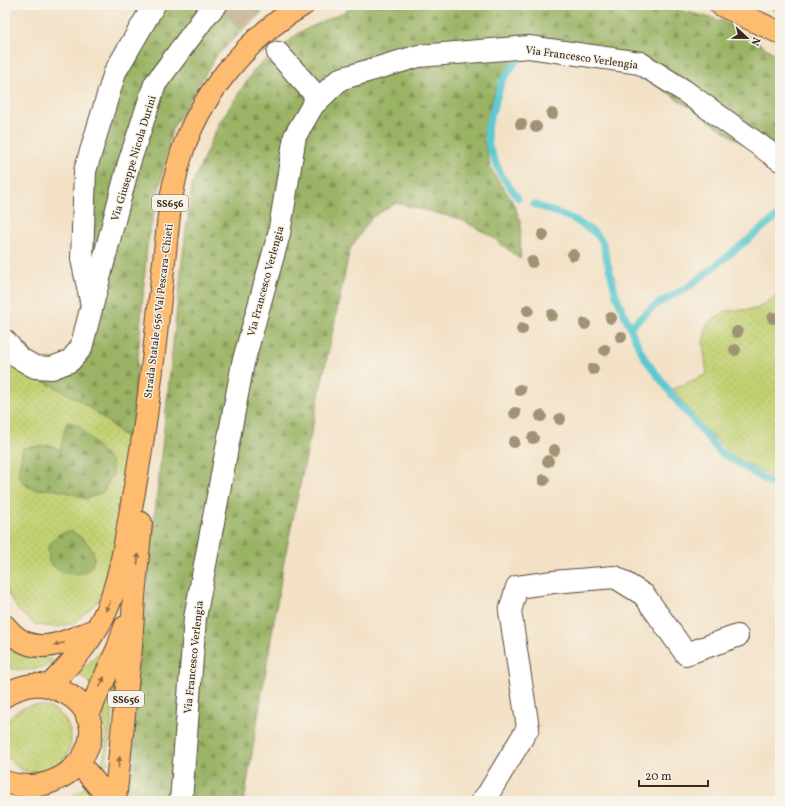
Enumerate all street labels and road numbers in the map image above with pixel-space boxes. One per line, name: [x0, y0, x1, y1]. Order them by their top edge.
street label: Via Francesco Verlengia: [524, 43, 640, 74]
street label: Via Giuseppe Nicola Durini: [108, 94, 161, 223]
road number: SS656: [152, 195, 188, 211]
street label: Strada Statale 656 Val Pescara-Chieti: [141, 223, 178, 399]
street label: Via Francesco Verlengia: [244, 224, 289, 338]
street label: Via Francesco Verlengia: [181, 599, 208, 715]
road number: SS656: [108, 691, 144, 707]

